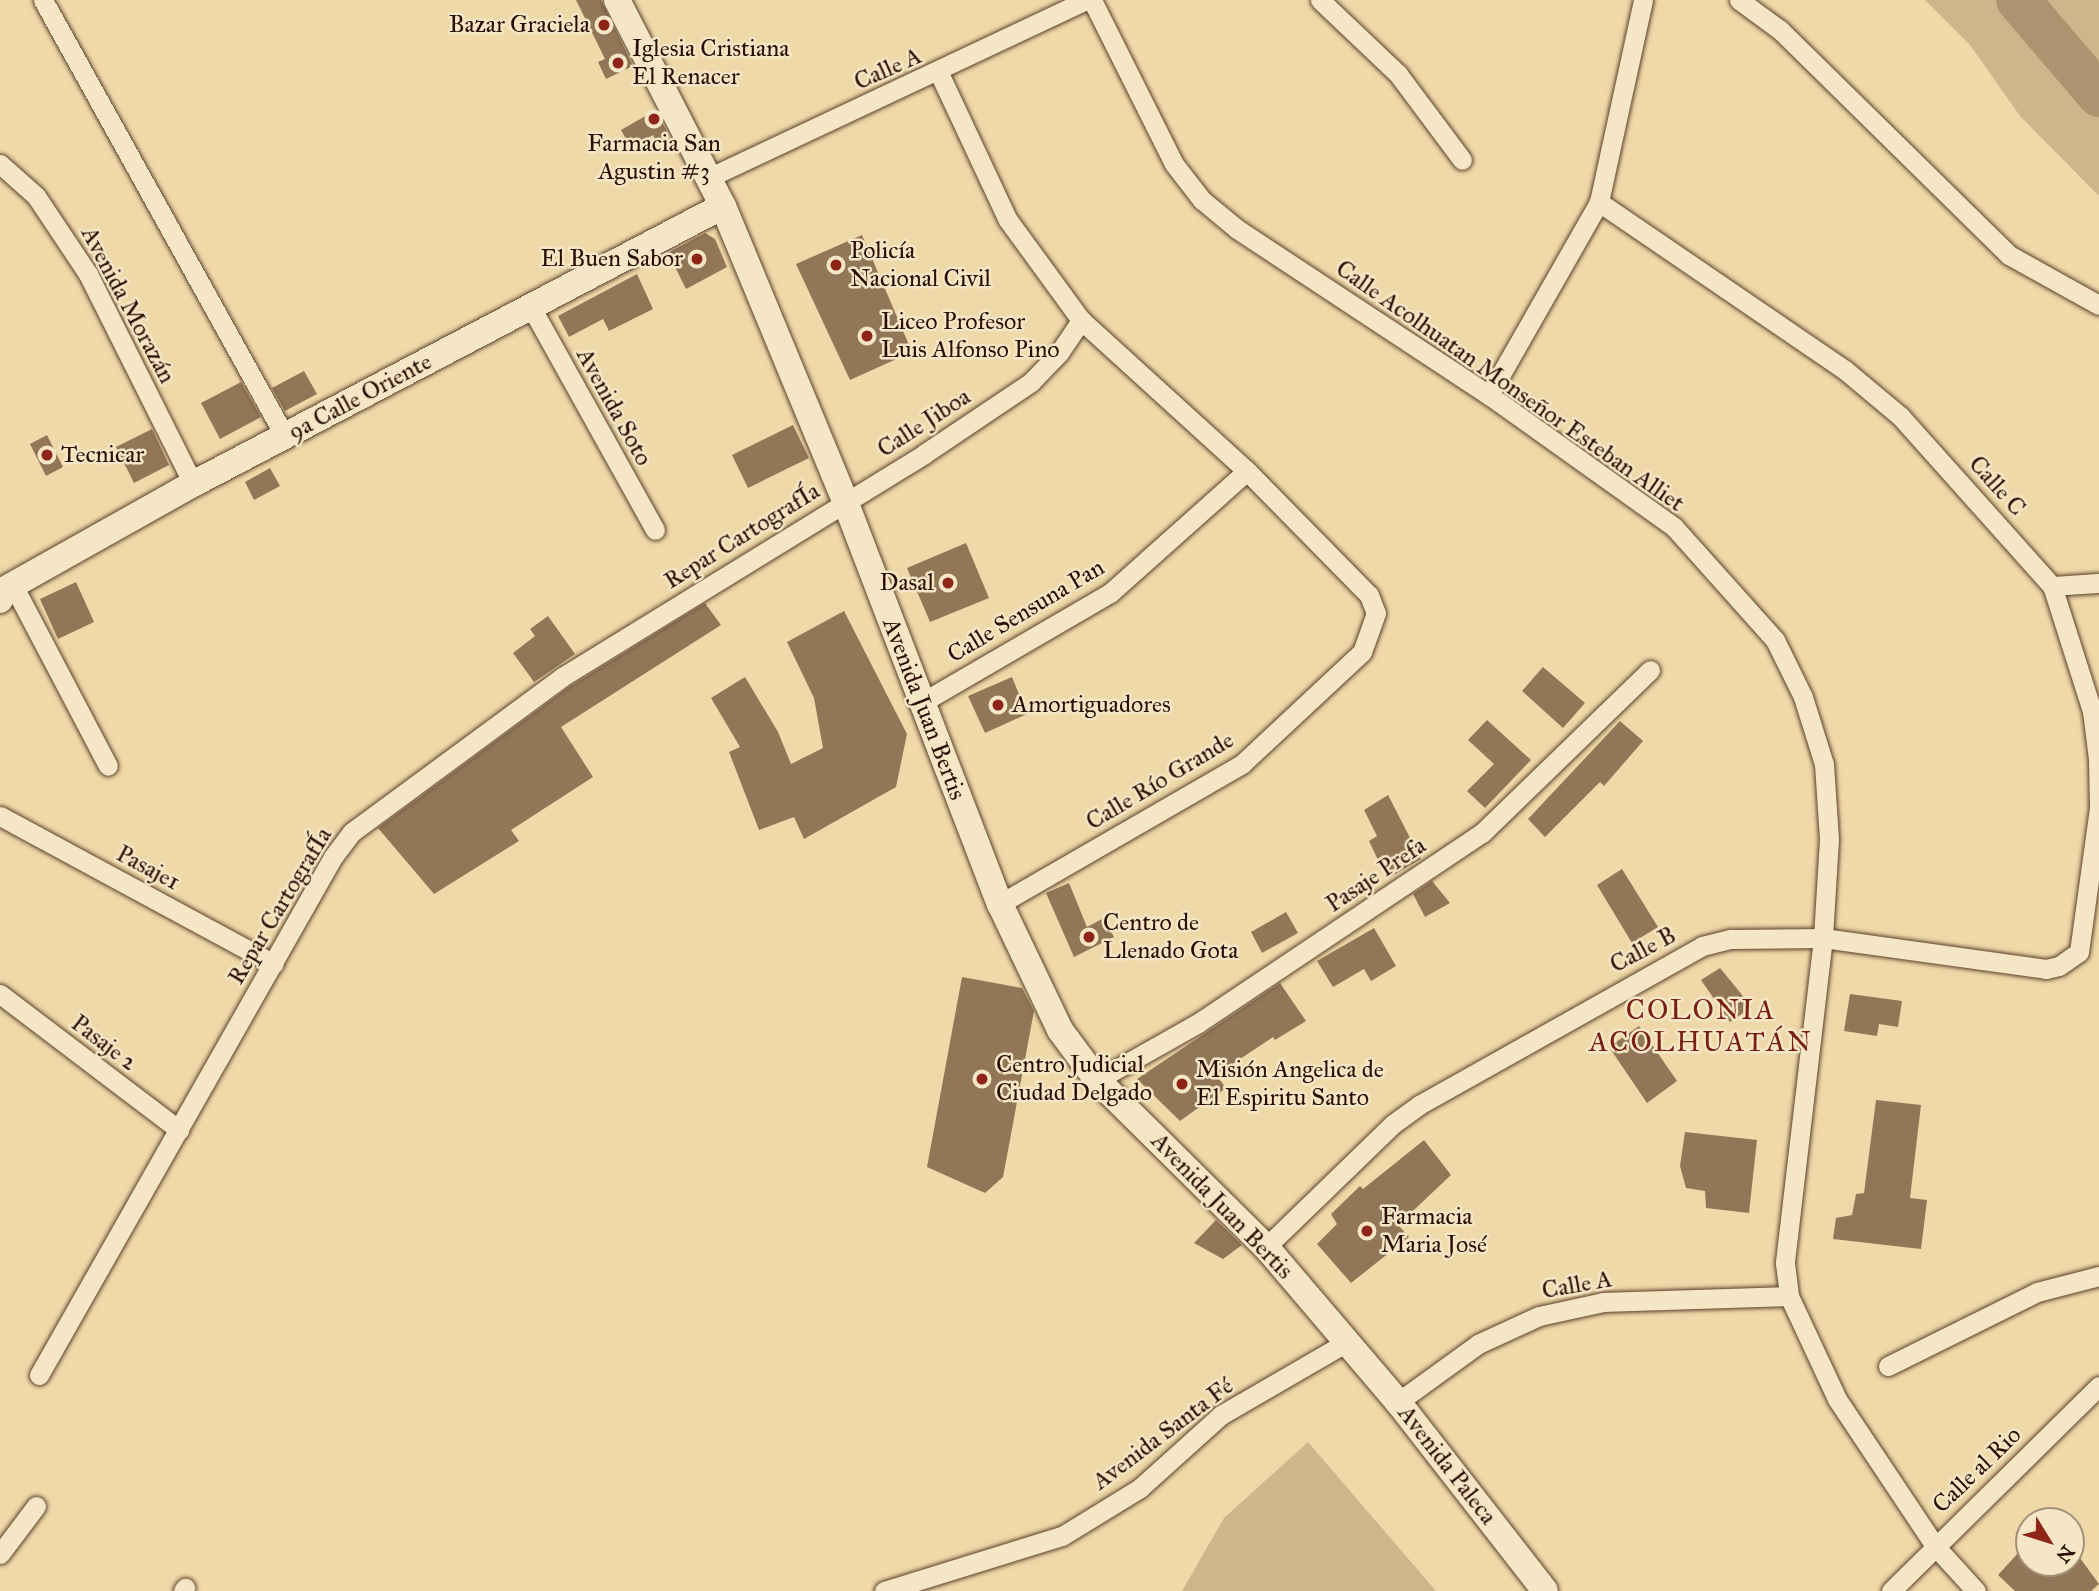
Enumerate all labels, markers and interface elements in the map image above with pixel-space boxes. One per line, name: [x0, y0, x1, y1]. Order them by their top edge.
place label: Bazar Graciela: [449, 11, 590, 39]
marker: Bazar Graciela: [596, 17, 612, 33]
place label: Iglesia Cristiana El Renacer: [632, 35, 789, 91]
street label: Calle A: [850, 41, 926, 97]
marker: Iglesia Cristiana El Renacer: [610, 55, 626, 71]
marker: Farmacia San Agustin #3: [646, 111, 662, 127]
place label: Farmacia San Agustin #3: [587, 130, 721, 186]
street label: Avenida Morazán: [75, 222, 181, 388]
place label: Policía Nacional Civil: [850, 237, 991, 293]
place label: El Buen Sabor: [541, 245, 683, 273]
marker: El Buen Sabor: [689, 251, 705, 267]
street label: Calle Acolhuatan Monseñor Esteban Alliet: [1330, 254, 1690, 518]
marker: Policía Nacional Civil: [828, 257, 844, 273]
place label: Liceo Profesor Luis Alfonso Pino: [881, 308, 1060, 364]
marker: Liceo Profesor Luis Alfonso Pino: [859, 328, 875, 344]
street label: Avenida Soto: [570, 343, 658, 471]
street label: 9a Calle Oriente: [284, 347, 436, 447]
street label: Calle Jiboa: [872, 382, 976, 464]
place label: Tecnicar: [61, 441, 144, 469]
marker: Tecnicar: [39, 447, 55, 463]
street label: Calle C: [1963, 450, 2031, 522]
street label: Repar CartografÍa: [659, 477, 825, 595]
street label: Calle Sensuna Pan: [942, 553, 1110, 669]
place label: Dasal: [880, 569, 934, 597]
marker: Dasal: [940, 575, 956, 591]
street label: Avenida Juan Bertis: [876, 614, 972, 804]
place label: Amortiguadores: [1012, 691, 1171, 719]
marker: Amortiguadores: [990, 697, 1006, 713]
street label: Calle Río Grande: [1081, 726, 1239, 836]
street label: Repar CartografÍa: [222, 822, 338, 990]
street label: Pasaje Prefa: [1321, 831, 1431, 919]
street label: Pasaje1: [111, 839, 185, 897]
place label: Centro de Llenado Gota: [1103, 909, 1238, 965]
street label: Calle B: [1605, 921, 1681, 979]
marker: Centro de Llenado Gota: [1081, 929, 1097, 945]
district label: COLONIA ACOLHUATÁN: [1590, 993, 1812, 1059]
street label: Pasaje 2: [65, 1009, 143, 1077]
place label: Centro Judicial Ciudad Delgado: [996, 1051, 1152, 1107]
place label: Misión Angelica de El Espiritu Santo: [1196, 1056, 1384, 1112]
marker: Centro Judicial Ciudad Delgado: [974, 1071, 990, 1087]
marker: Misión Angelica de El Espiritu Santo: [1174, 1076, 1190, 1092]
street label: Avenida Juan Bertis: [1145, 1127, 1299, 1285]
place label: Farmacia Maria José: [1381, 1203, 1487, 1259]
marker: Farmacia Maria José: [1359, 1223, 1375, 1239]
street label: Calle A: [1540, 1265, 1614, 1305]
street label: Avenida Santa Fé: [1087, 1372, 1239, 1496]
street label: Avenida Paleca: [1392, 1400, 1502, 1530]
street label: Calle al Rio: [1927, 1421, 2027, 1519]
north arrow: [2015, 1507, 2085, 1577]
text: N: [2051, 1541, 2079, 1567]

